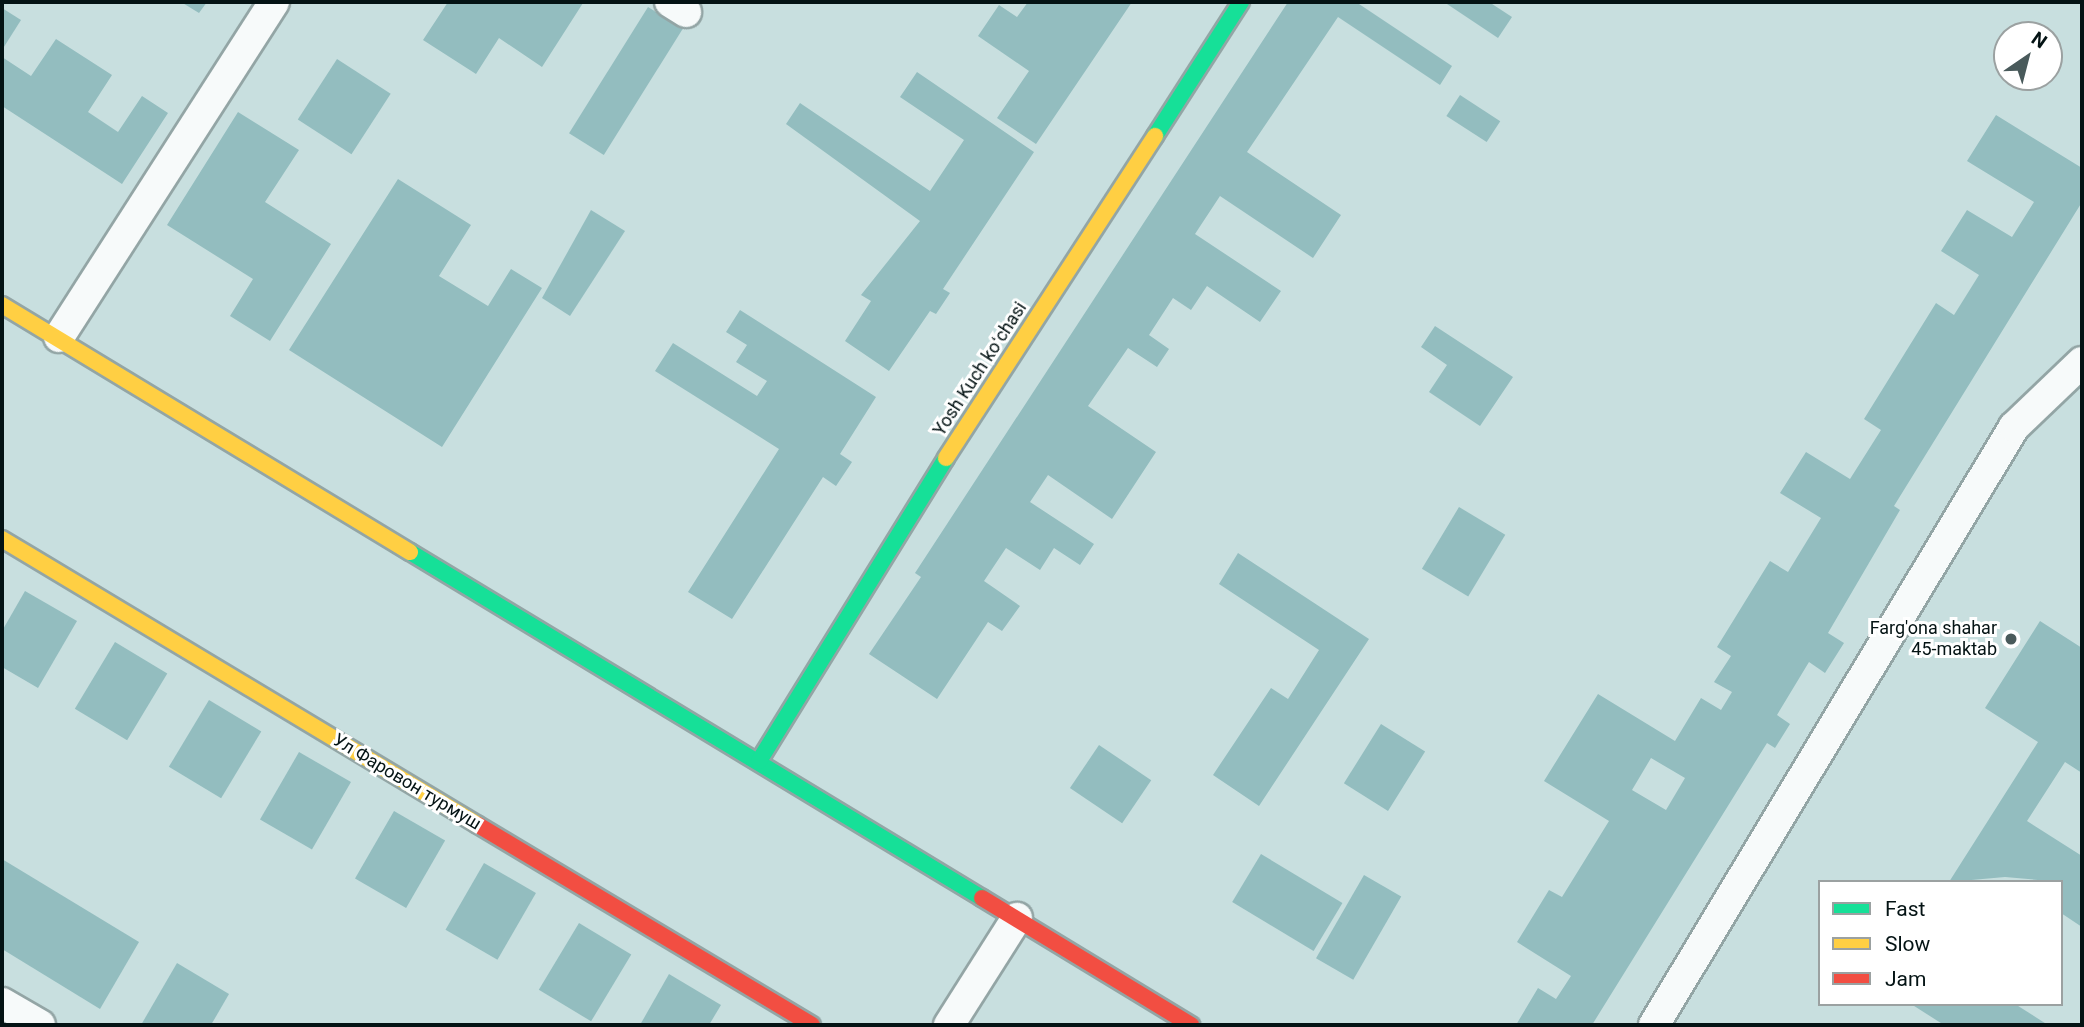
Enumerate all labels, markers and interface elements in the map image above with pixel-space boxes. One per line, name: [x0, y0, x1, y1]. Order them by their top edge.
north arrow: [1993, 21, 2063, 91]
text: N: [2027, 27, 2051, 53]
street label: Yosh Kuch koʻchasi: [929, 298, 1031, 440]
place label: Farg'ona shahar 45-maktab: [1870, 618, 1997, 660]
marker: Farg'ona shahar 45-maktab: [2003, 631, 2019, 647]
street label: Ул Фаровон турмуш: [329, 729, 485, 835]
legend: [1818, 880, 2063, 1006]
text: Fast: [1885, 897, 1925, 921]
text: Slow: [1885, 932, 1930, 956]
text: Jam: [1885, 967, 1926, 991]

